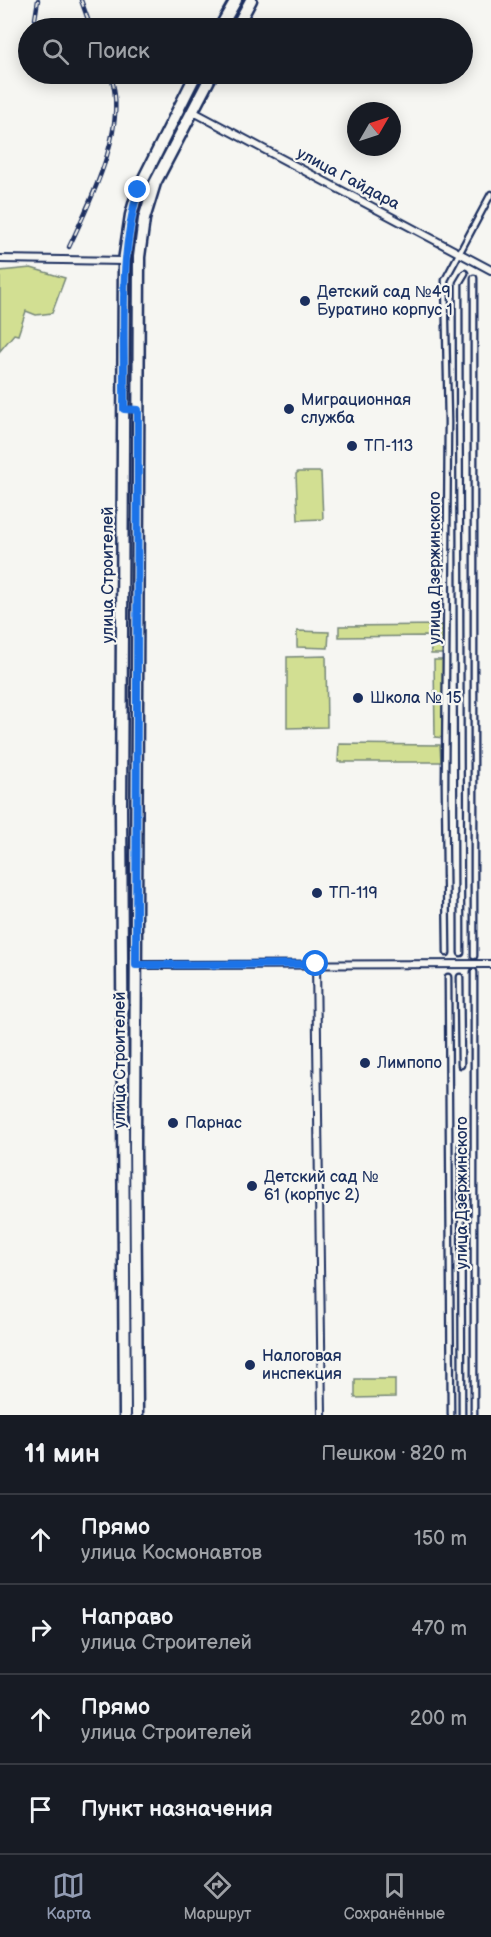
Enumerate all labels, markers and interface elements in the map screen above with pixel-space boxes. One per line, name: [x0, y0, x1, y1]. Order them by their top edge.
search box: [18, 18, 473, 84]
icon: search: [39, 35, 72, 68]
text: Поиск: [87, 38, 150, 65]
north arrow: [347, 102, 401, 156]
street label: улица Гайдара: [293, 144, 403, 214]
route end: [124, 176, 150, 202]
place label: Детский сад №49 Буратино корпус 1: [317, 283, 453, 320]
marker: Детский сад №49 Буратино корпус 1: [298, 294, 312, 308]
place label: Миграционная служба: [301, 391, 411, 428]
marker: Миграционная служба: [282, 402, 296, 416]
place label: ТП-113: [364, 437, 414, 456]
marker: ТП-113: [345, 439, 359, 453]
street label: улица Дзержинского: [426, 491, 445, 645]
street label: улица Строителей: [99, 507, 118, 643]
place label: Школа № 15: [370, 689, 462, 708]
marker: Школа № 15: [351, 691, 365, 705]
place label: ТП-119: [329, 884, 378, 903]
marker: ТП-119: [310, 886, 324, 900]
route start: [302, 950, 328, 976]
street label: улица Строителей: [111, 992, 130, 1128]
place label: Лимпопо: [376, 1054, 442, 1073]
marker: Лимпопо: [358, 1056, 372, 1070]
place label: Парнас: [185, 1114, 242, 1133]
marker: Парнас: [166, 1116, 180, 1130]
street label: улица Дзержинского: [453, 1116, 472, 1270]
place label: Детский сад № 61 (корпус 2): [264, 1168, 379, 1205]
marker: Детский сад № 61 (корпус 2): [245, 1179, 259, 1193]
place label: Налоговая инспекция: [262, 1347, 342, 1384]
marker: Налоговая инспекция: [243, 1358, 257, 1372]
text: 11 мин: [24, 1439, 100, 1470]
text: Пешком · 820 m: [321, 1442, 467, 1466]
text: Прямо: [81, 1514, 150, 1541]
icon: ahead: [24, 1523, 57, 1556]
text: 150 m: [414, 1527, 467, 1551]
text: улица Космонавтов: [81, 1541, 262, 1565]
text: Направо: [81, 1604, 173, 1631]
icon: right: [24, 1613, 57, 1646]
text: 470 m: [411, 1617, 467, 1641]
text: улица Строителей: [81, 1631, 252, 1655]
text: Прямо: [81, 1694, 150, 1721]
icon: ahead: [24, 1703, 57, 1736]
text: 200 m: [410, 1707, 467, 1731]
text: улица Строителей: [81, 1721, 252, 1745]
icon: arrive: [24, 1793, 57, 1826]
text: Пункт назначения: [81, 1796, 273, 1823]
tab: Карта: [46, 1869, 91, 1924]
tab: Маршрут: [183, 1869, 252, 1924]
tab: Сохранённые: [344, 1869, 445, 1924]

